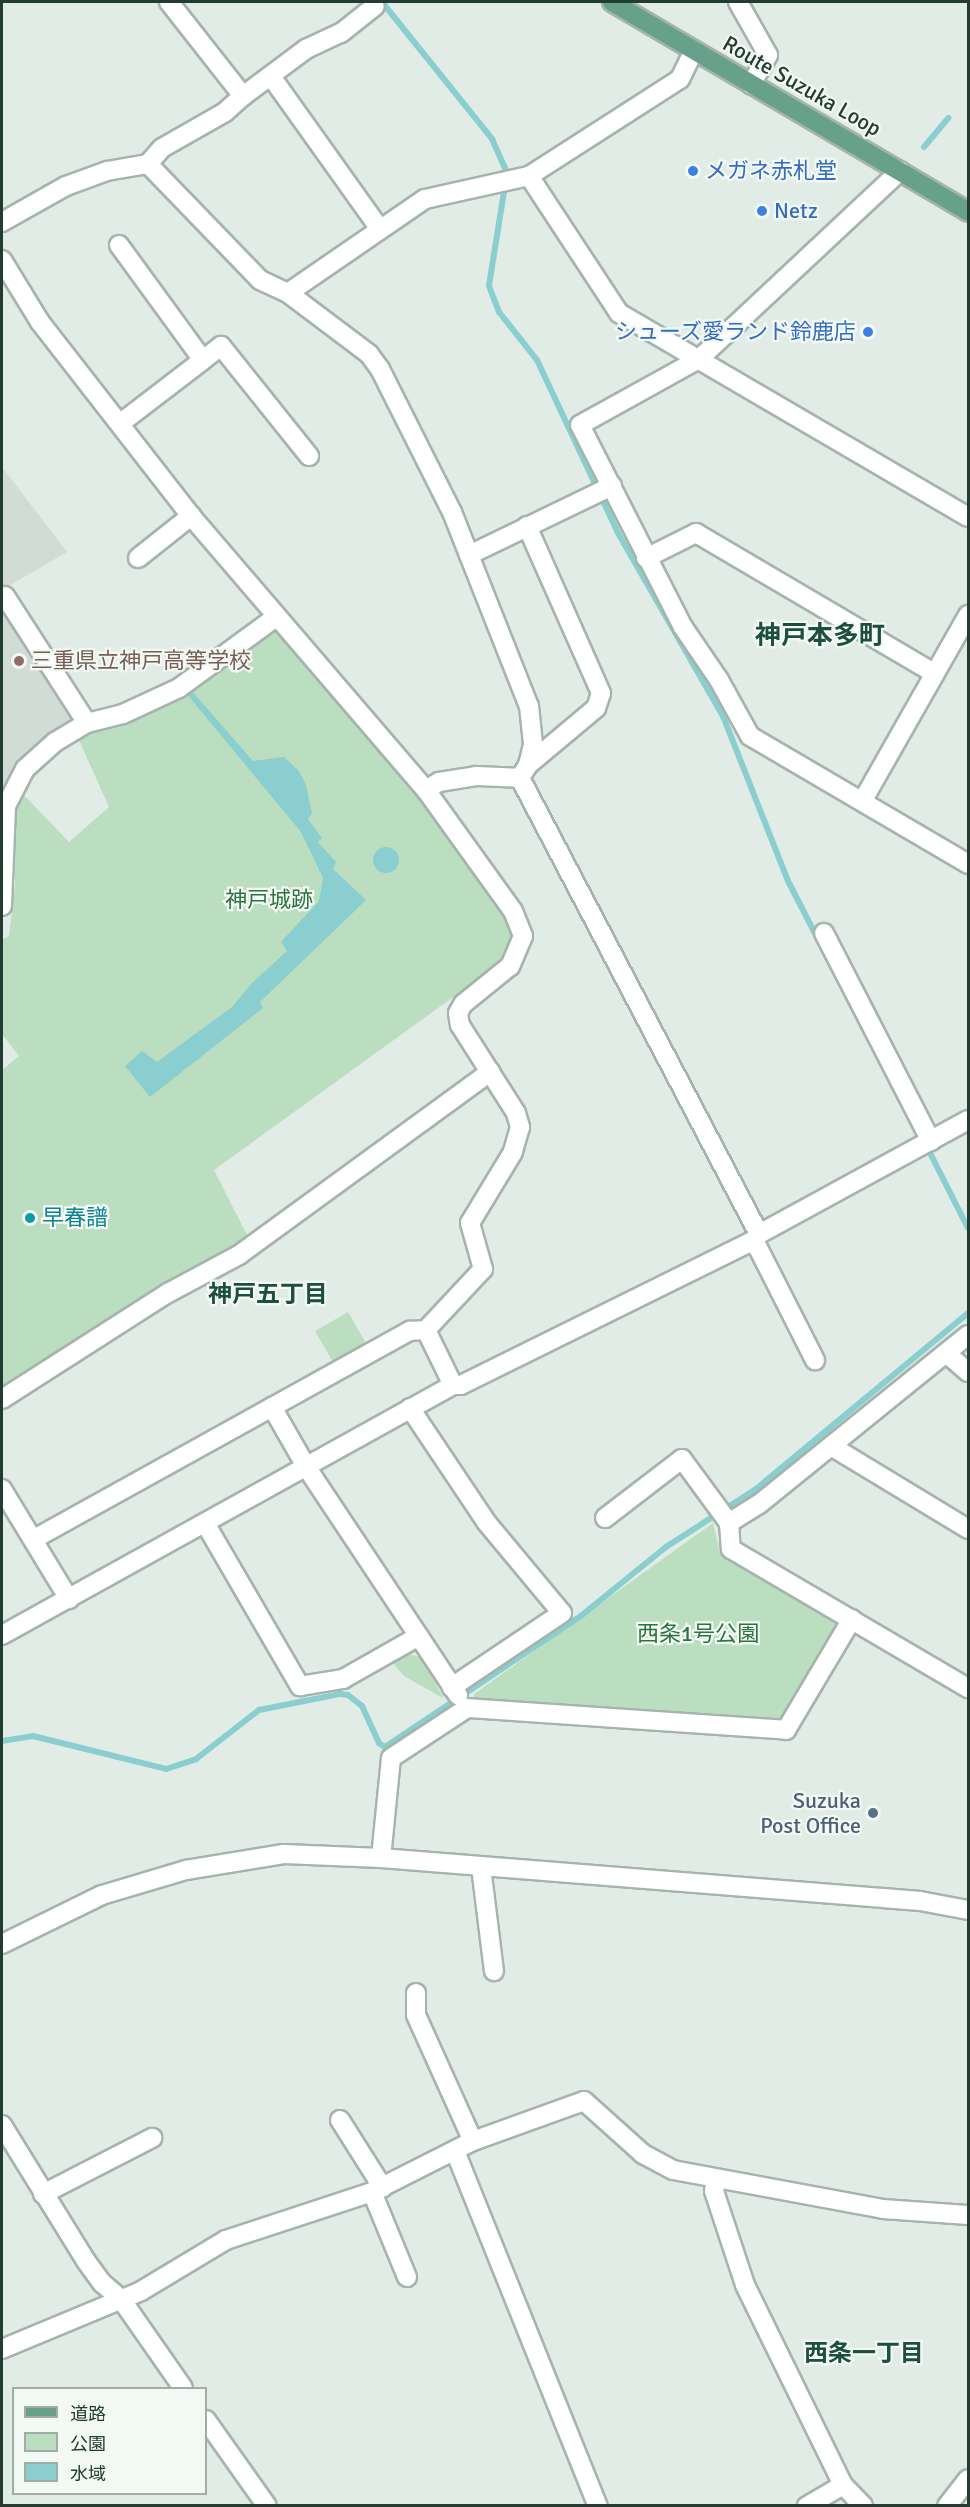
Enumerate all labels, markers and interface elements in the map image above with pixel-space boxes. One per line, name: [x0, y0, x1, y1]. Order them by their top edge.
street label: Route Suzuka Loop: [718, 30, 886, 142]
place label: メガネ赤札堂: [705, 158, 837, 184]
marker: メガネ赤札堂: [686, 164, 700, 178]
place label: Netz: [774, 198, 818, 224]
marker: Netz: [755, 204, 769, 218]
place label: シューズ愛ランド鈴鹿店: [614, 319, 856, 345]
marker: シューズ愛ランド鈴鹿店: [861, 325, 875, 339]
district label: 神戸本多町: [755, 621, 885, 653]
place label: 三重県立神戸高等学校: [31, 648, 251, 674]
marker: 三重県立神戸高等学校: [12, 654, 26, 668]
park label: 神戸城跡: [225, 887, 313, 913]
place label: 早春譜: [42, 1205, 108, 1231]
marker: 早春譜: [23, 1211, 37, 1225]
district label: 神戸五丁目: [208, 1281, 328, 1309]
park label: 西条1号公園: [637, 1621, 759, 1647]
place label: Suzuka Post Office: [760, 1787, 861, 1838]
marker: Suzuka Post Office: [866, 1806, 880, 1820]
district label: 西条一丁目: [804, 2340, 924, 2368]
legend: [12, 2387, 207, 2495]
text: 道路: [70, 2403, 106, 2425]
text: 公園: [70, 2433, 106, 2455]
text: 水域: [70, 2463, 106, 2485]

